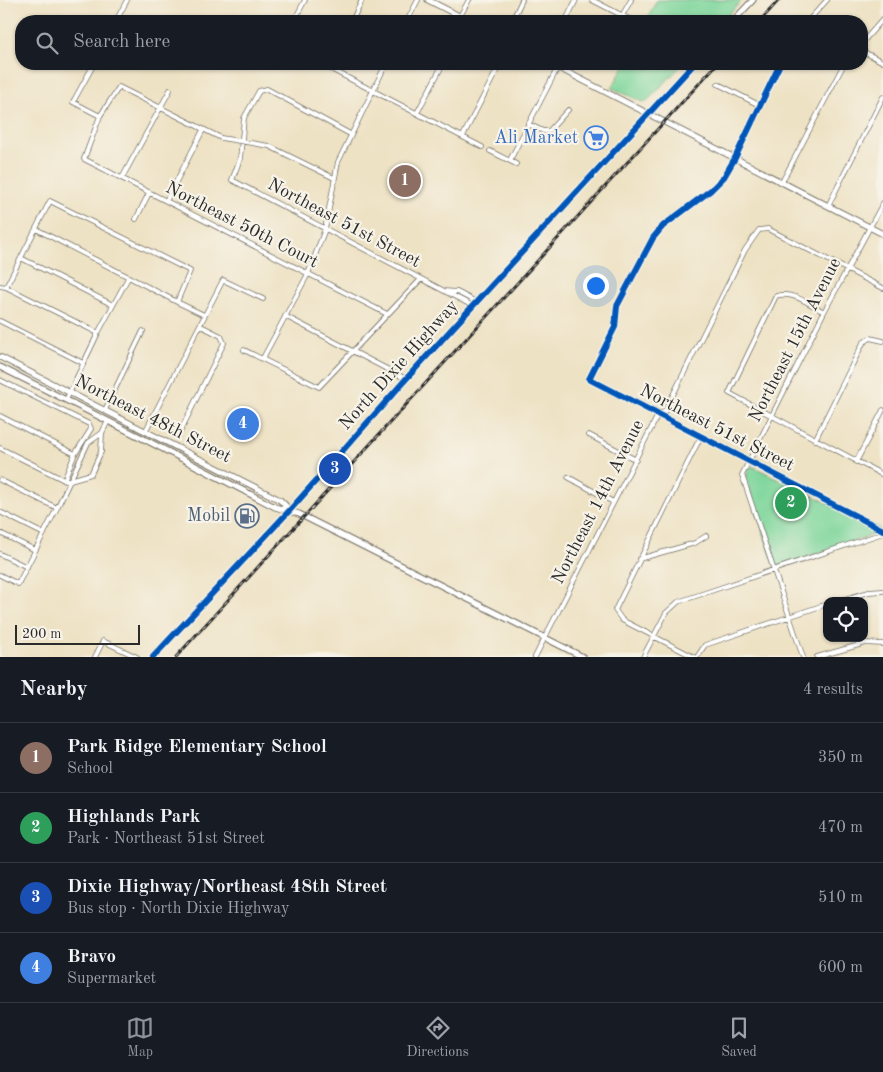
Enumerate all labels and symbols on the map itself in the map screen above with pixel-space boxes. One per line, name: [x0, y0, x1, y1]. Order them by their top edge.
supermarket icon: Ali Market: [583, 125, 609, 151]
place label: Ali Market: [494, 129, 578, 147]
pin: 1: [389, 162, 421, 200]
street label: Northeast 51st Street: [264, 173, 424, 273]
street label: Northeast 50th Court: [163, 179, 321, 271]
street label: Northeast 15th Avenue: [746, 255, 844, 425]
your location: [583, 273, 609, 299]
street label: North Dixie Highway: [336, 296, 462, 433]
street label: Northeast 48th Street: [72, 372, 234, 466]
street label: Northeast 51st Street: [637, 381, 797, 475]
pin: 4: [227, 405, 259, 443]
street label: Northeast 14th Avenue: [549, 417, 647, 587]
pin: 3: [319, 450, 351, 488]
pin: 2: [775, 484, 807, 522]
fuel station icon: Mobil: [234, 503, 260, 529]
place label: Mobil: [187, 507, 230, 525]
scale bar: [15, 622, 140, 645]

